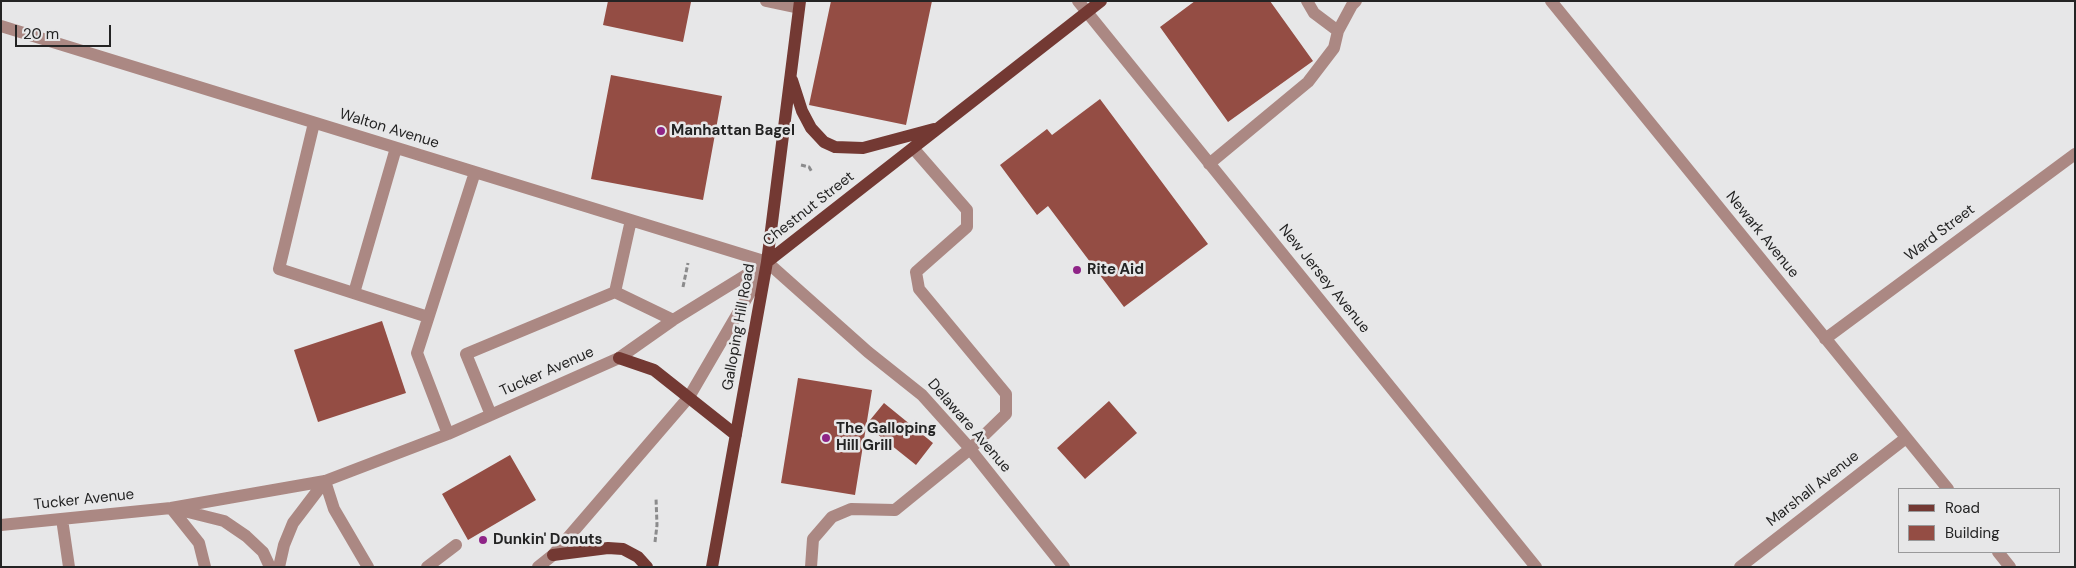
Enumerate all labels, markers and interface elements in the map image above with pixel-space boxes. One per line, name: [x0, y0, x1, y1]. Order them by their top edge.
scale bar: [18, 15, 114, 47]
text: 20 m: [23, 24, 59, 44]
street label: Walton Avenue: [337, 105, 441, 153]
place label: Manhattan Bagel: [671, 122, 795, 140]
marker: Manhattan Bagel: [655, 125, 667, 137]
street label: Chestnut Street: [760, 168, 858, 250]
street label: Newark Avenue: [1722, 188, 1802, 282]
street label: Ward Street: [1901, 201, 1979, 265]
street label: New Jersey Avenue: [1275, 221, 1373, 337]
place label: Rite Aid: [1087, 261, 1144, 279]
street label: Galloping Hill Road: [719, 262, 759, 392]
marker: Rite Aid: [1071, 264, 1083, 276]
street label: Tucker Avenue: [497, 343, 597, 401]
street label: Delaware Avenue: [923, 375, 1015, 477]
place label: The Galloping Hill Grill: [836, 420, 937, 455]
marker: The Galloping Hill Grill: [820, 432, 832, 444]
street label: Marshall Avenue: [1763, 447, 1863, 531]
street label: Tucker Avenue: [33, 486, 135, 514]
legend: [1898, 488, 2061, 553]
text: Road: [1945, 498, 1980, 518]
text: Building: [1945, 523, 2000, 543]
place label: Dunkin' Donuts: [493, 531, 603, 549]
marker: Dunkin' Donuts: [477, 534, 489, 546]

